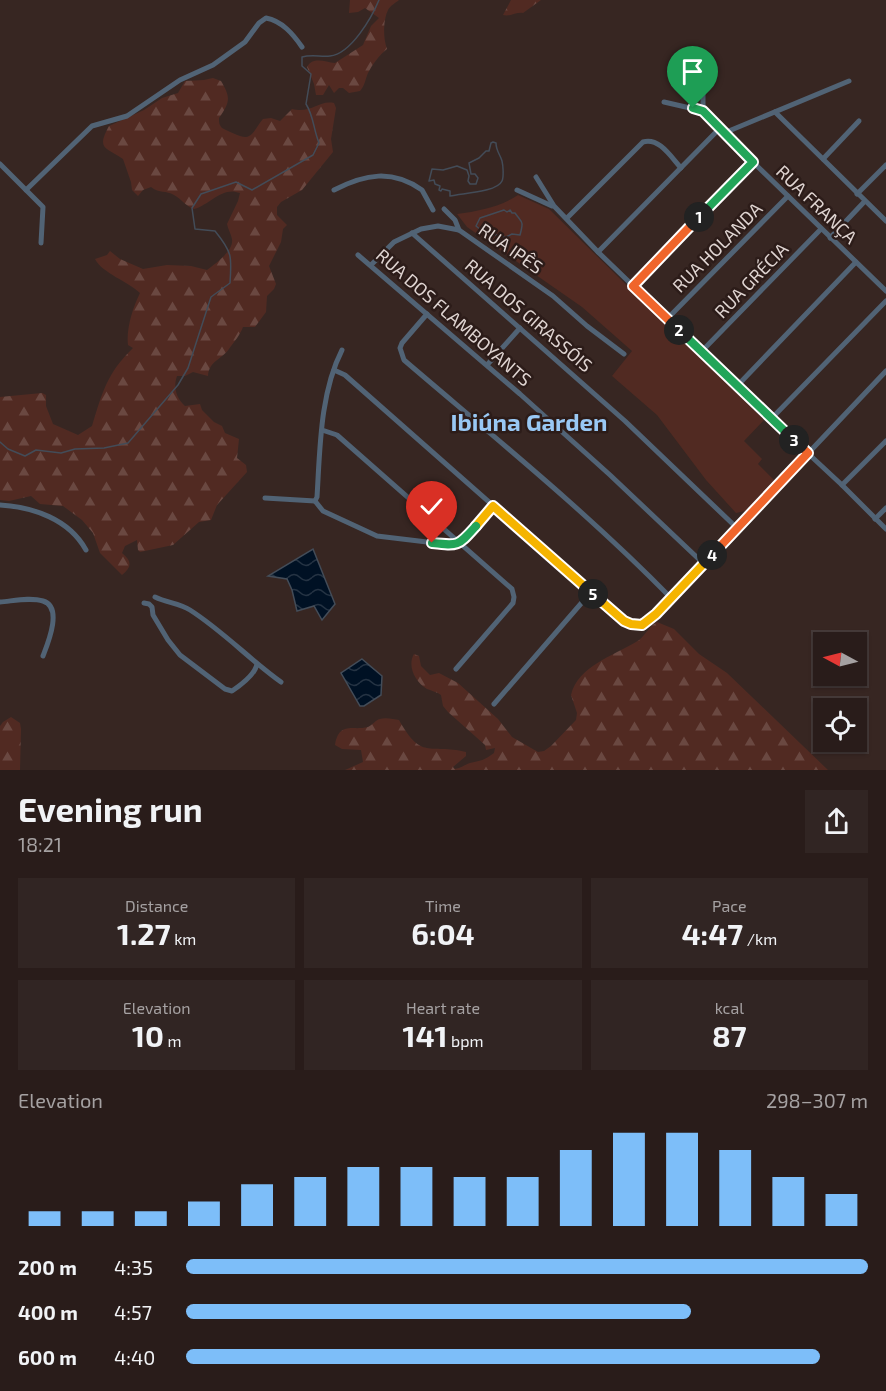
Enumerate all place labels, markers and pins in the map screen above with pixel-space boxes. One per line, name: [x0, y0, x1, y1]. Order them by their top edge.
pin: [667, 46, 718, 108]
pin: 1: [684, 202, 714, 232]
pin: 2: [664, 315, 694, 345]
pin: 3: [779, 425, 809, 455]
pin: [406, 481, 457, 543]
pin: 4: [697, 540, 727, 570]
pin: 5: [578, 579, 608, 609]

